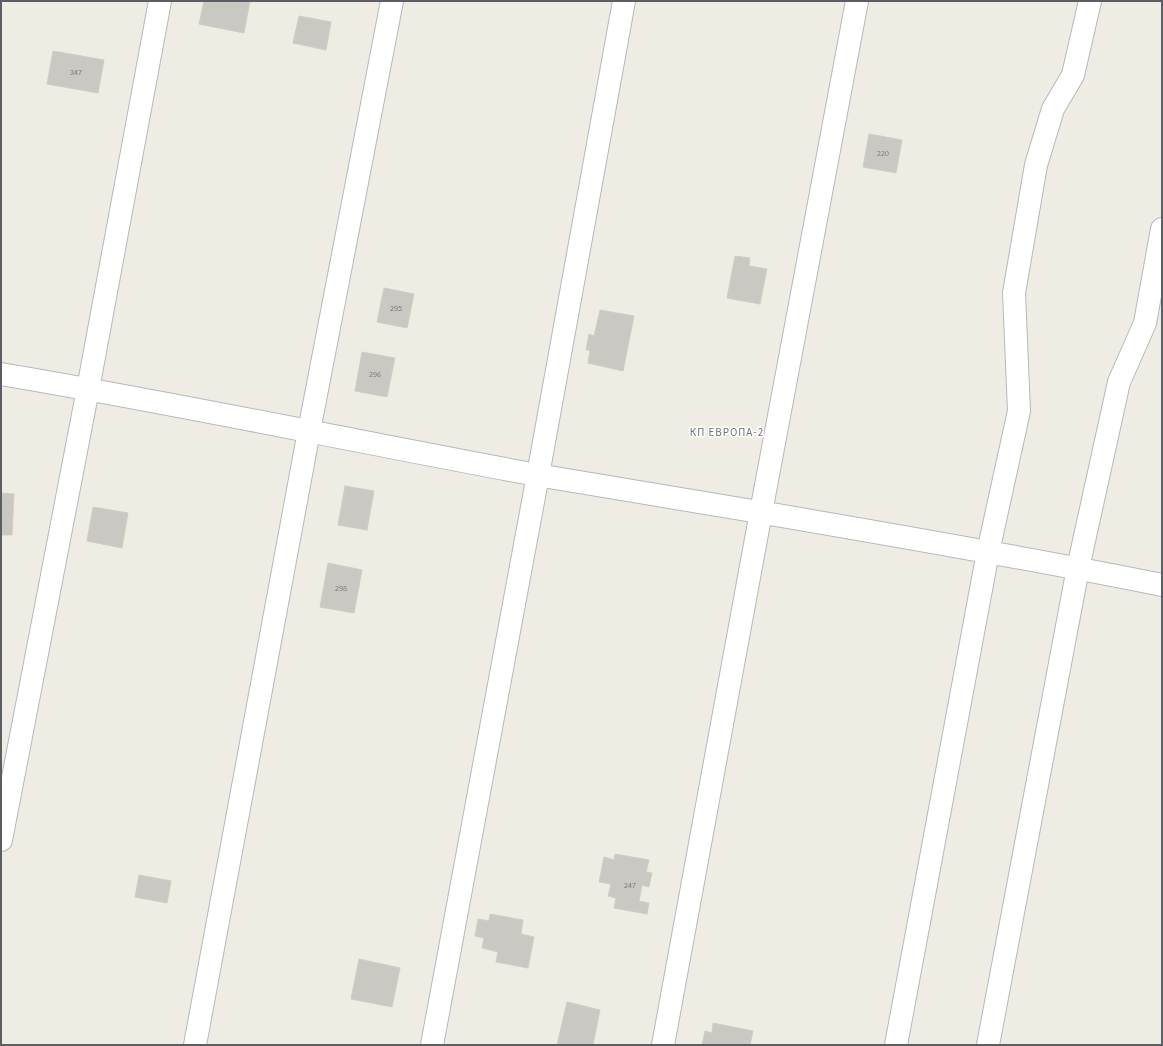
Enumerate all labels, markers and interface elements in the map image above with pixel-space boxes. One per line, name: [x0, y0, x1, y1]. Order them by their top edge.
house number: 347: [70, 67, 82, 78]
house number: 220: [877, 148, 889, 159]
house number: 295: [390, 303, 402, 314]
house number: 296: [369, 369, 381, 380]
district label: КП ЕВРОПА-2: [690, 425, 764, 440]
house number: 298: [335, 583, 347, 594]
house number: 247: [624, 880, 636, 891]

